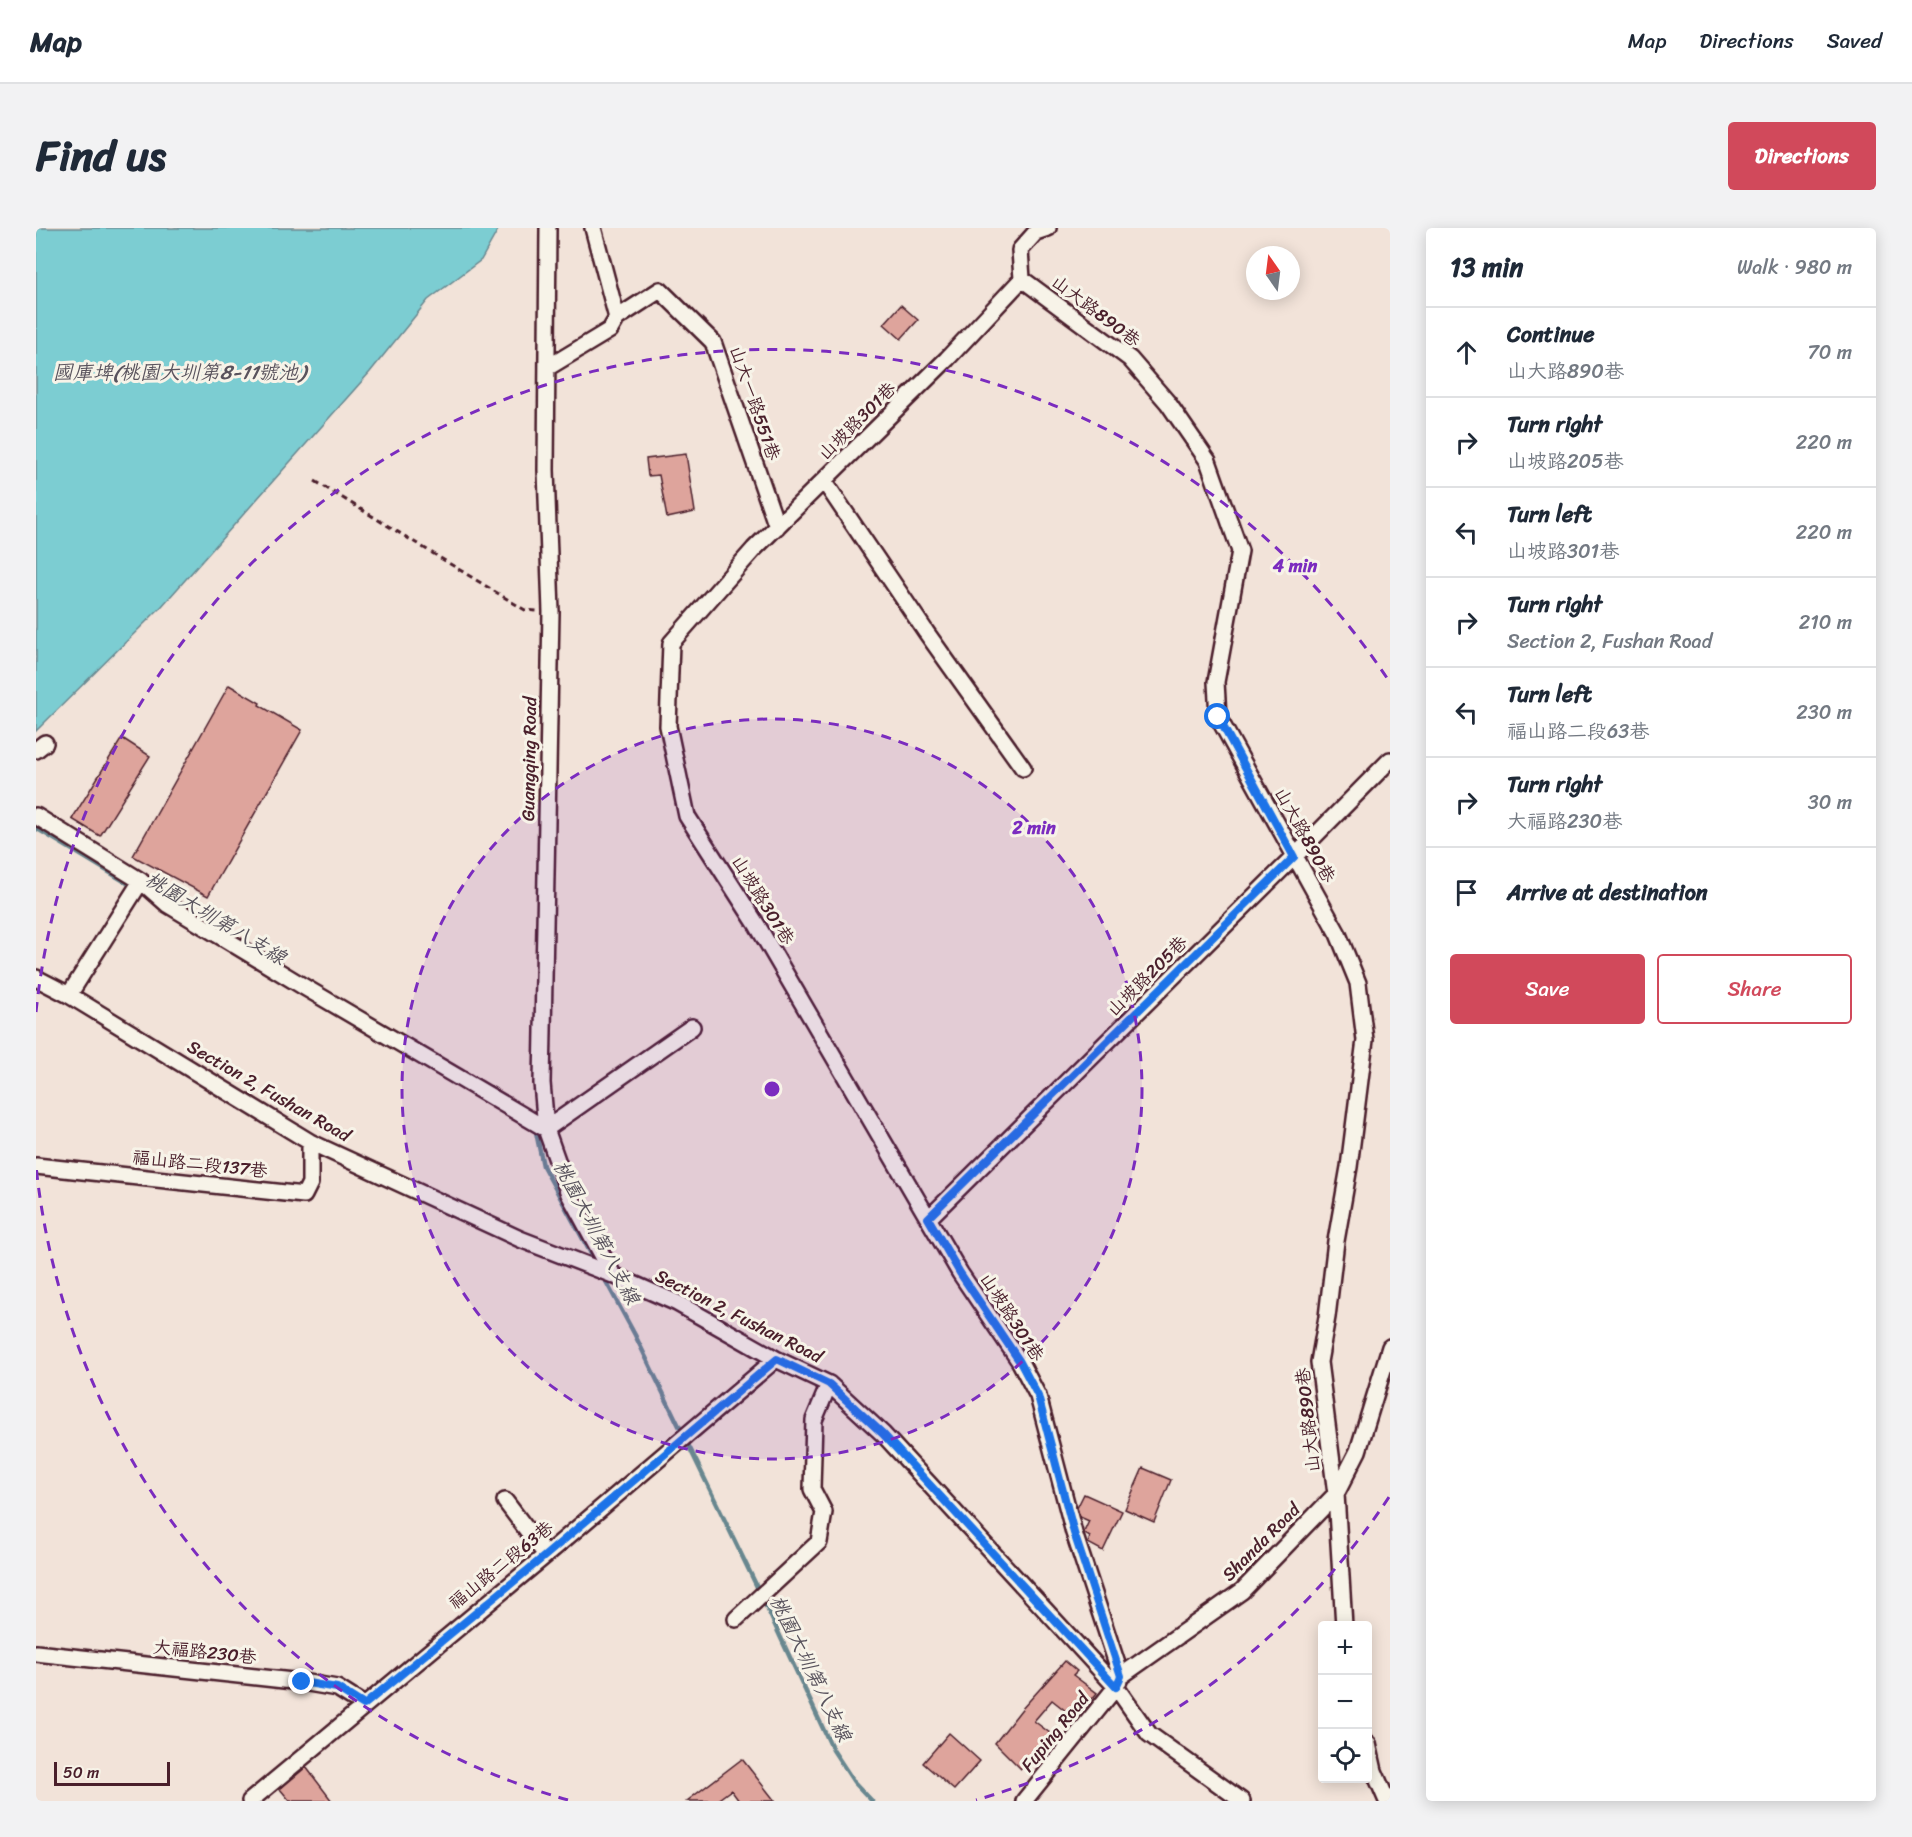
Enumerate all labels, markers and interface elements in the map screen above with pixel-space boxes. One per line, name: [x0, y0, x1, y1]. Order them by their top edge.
text: Map: [30, 17, 82, 66]
text: Map: [1628, 22, 1666, 60]
text: Directions: [1699, 22, 1794, 60]
text: Saved: [1827, 22, 1882, 60]
text: Find us: [36, 119, 166, 193]
button: Directions: [1728, 122, 1876, 190]
text: 13 min: [1450, 244, 1523, 290]
north arrow: [1246, 246, 1300, 300]
text: Walk · 980 m: [1737, 250, 1852, 285]
street label: 山大路890巷: [1044, 267, 1148, 355]
text: Continue: [1507, 315, 1595, 354]
text: 70 m: [1807, 335, 1852, 370]
icon: ahead: [1450, 336, 1483, 369]
street label: 山大一路551巷: [720, 341, 790, 465]
text: 山大路890巷: [1507, 354, 1624, 389]
water label: 國庫埤(桃園大圳第8-11號池): [53, 355, 309, 390]
street label: 山坡路301巷: [810, 374, 904, 468]
text: Turn right: [1507, 405, 1602, 444]
text: 220 m: [1796, 425, 1852, 460]
icon: right: [1450, 426, 1483, 459]
text: 山坡路205巷: [1507, 444, 1623, 479]
text: Turn left: [1507, 495, 1592, 534]
text: 220 m: [1796, 515, 1852, 550]
icon: left: [1450, 516, 1483, 549]
text: 山坡路301巷: [1507, 534, 1619, 569]
text: 4 min: [1272, 550, 1318, 582]
text: Turn right: [1507, 585, 1602, 624]
text: 210 m: [1799, 605, 1852, 640]
icon: right: [1450, 606, 1483, 639]
text: Section 2, Fushan Road: [1507, 624, 1712, 659]
text: Turn left: [1507, 675, 1592, 714]
street label: Guangqing Road: [512, 695, 546, 822]
text: 230 m: [1796, 695, 1852, 730]
icon: left: [1450, 696, 1483, 729]
route start: [1204, 703, 1230, 729]
text: 福山路二段63巷: [1507, 714, 1649, 749]
text: Turn right: [1507, 765, 1602, 804]
street label: 山大路890巷: [1265, 781, 1345, 889]
text: 30 m: [1808, 785, 1852, 820]
icon: right: [1450, 786, 1483, 819]
text: 大福路230巷: [1507, 804, 1622, 839]
text: 2 min: [1011, 812, 1056, 844]
street label: 山坡路301巷: [723, 849, 803, 951]
water label: 桃園大圳第八支線: [138, 862, 294, 975]
text: Arrive at destination: [1507, 873, 1708, 912]
icon: arrive: [1450, 876, 1483, 909]
street label: 山坡路205巷: [1099, 928, 1195, 1024]
button: Save: [1450, 954, 1645, 1024]
button: Share: [1657, 954, 1852, 1024]
street label: Section 2, Fushan Road: [181, 1031, 358, 1152]
centre of rings: [762, 1079, 782, 1099]
street label: 福山路二段137巷: [131, 1141, 269, 1187]
water label: 桃園大圳第八支線: [544, 1153, 650, 1312]
street label: Section 2, Fushan Road: [649, 1260, 830, 1373]
street label: 山坡路301巷: [971, 1266, 1053, 1368]
street label: 山大路890巷: [1287, 1366, 1329, 1474]
street label: Shanda Road: [1214, 1494, 1309, 1589]
street label: 福山路二段63巷: [441, 1512, 561, 1618]
water label: 桃園大圳第八支線: [760, 1589, 862, 1749]
map controls: [1318, 1621, 1372, 1783]
button: +: [1318, 1621, 1372, 1675]
street label: 大福路230巷: [152, 1631, 258, 1673]
route end: [288, 1668, 314, 1694]
button: −: [1318, 1675, 1372, 1729]
street label: Fuping Road: [1012, 1684, 1099, 1779]
button: locate: [1318, 1729, 1372, 1783]
text: 50 m: [63, 1758, 99, 1787]
scale bar: [54, 1759, 170, 1786]

